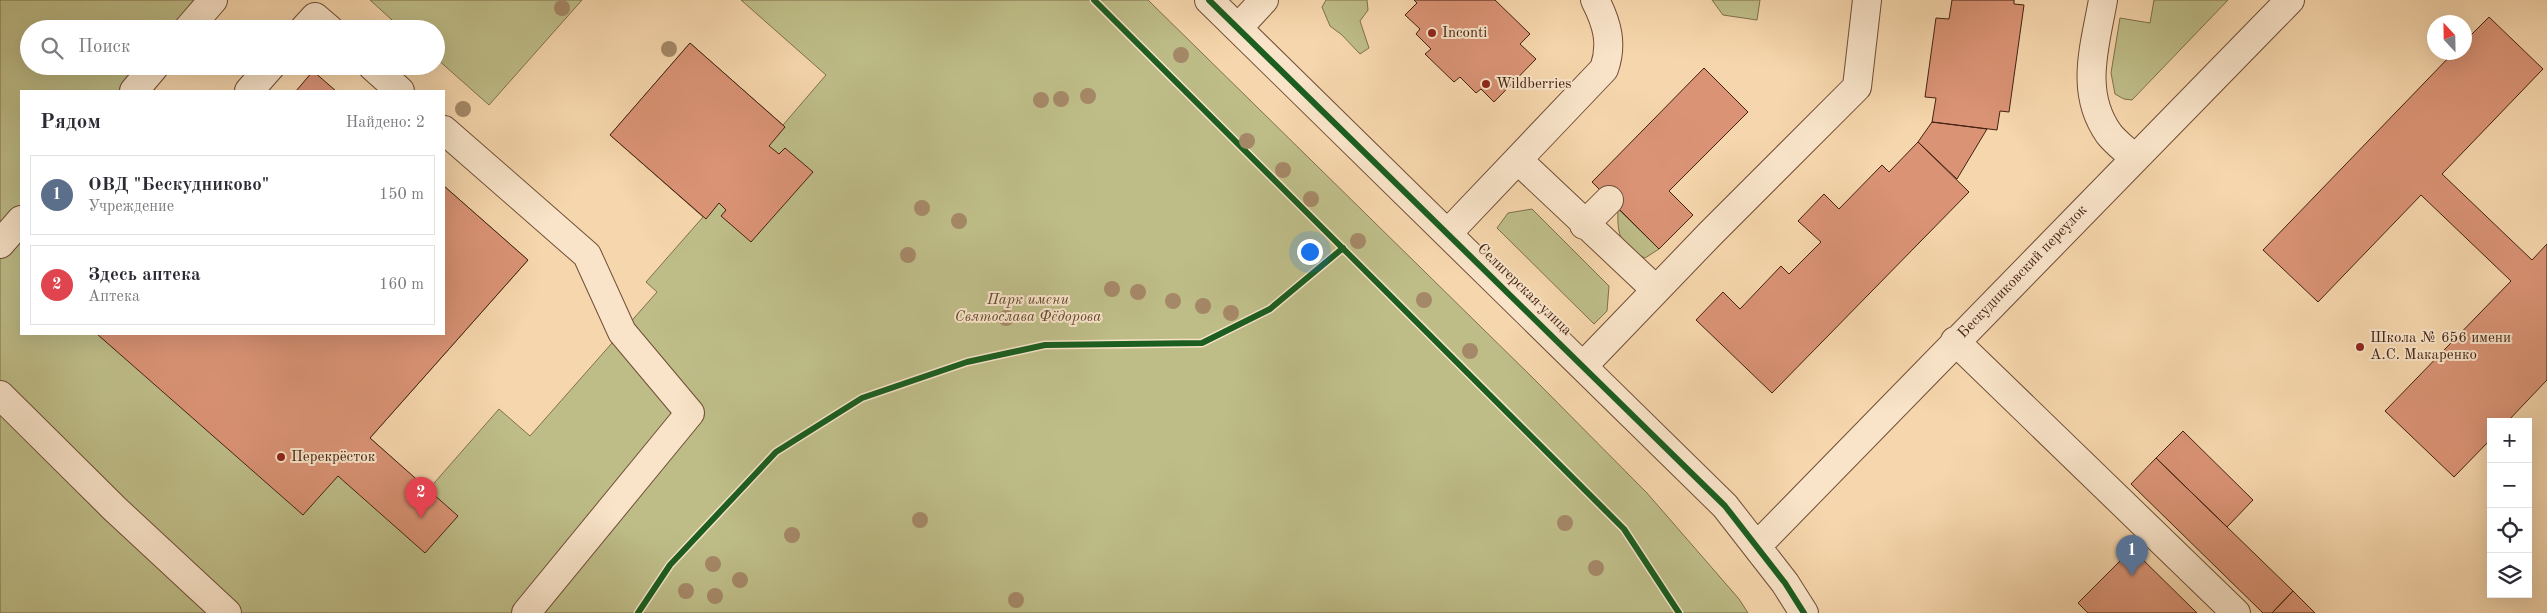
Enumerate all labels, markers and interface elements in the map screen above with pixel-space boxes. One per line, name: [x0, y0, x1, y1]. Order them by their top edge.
north arrow: [2427, 15, 2472, 60]
search box: [20, 20, 445, 75]
place label: Inconti: [1442, 26, 1487, 41]
marker: Inconti: [1426, 27, 1438, 39]
icon: search: [38, 34, 66, 62]
text: Поиск: [78, 38, 130, 57]
place label: Wildberries: [1496, 77, 1572, 92]
marker: Wildberries: [1480, 78, 1492, 90]
text: Рядом: [40, 112, 101, 133]
text: Найдено: 2: [346, 115, 425, 131]
text: ОВД "Бескудниково": [88, 176, 269, 195]
text: 1: [52, 187, 62, 203]
text: 150 m: [379, 187, 424, 203]
text: Учреждение: [88, 199, 174, 215]
street label: Бескудниковский переулок: [1956, 202, 2091, 341]
your location: [1297, 239, 1323, 265]
street label: Селигерская улица: [1474, 241, 1575, 339]
text: Здесь аптека: [88, 266, 201, 285]
text: 2: [52, 277, 62, 293]
text: 160 m: [379, 277, 424, 293]
text: Аптека: [88, 289, 140, 305]
park label: Парк имени Святослава Фёдорова: [955, 293, 1101, 325]
place label: Школа № 656 имени А.С. Макаренко: [2370, 331, 2511, 363]
marker: Школа № 656 имени А.С. Макаренко: [2354, 341, 2366, 353]
map controls: [2487, 418, 2532, 598]
button: +: [2487, 418, 2532, 463]
place label: Перекрёсток: [291, 450, 376, 465]
marker: Перекрёсток: [275, 451, 287, 463]
button: −: [2487, 463, 2532, 508]
pin: 2: [405, 477, 437, 518]
button: locate: [2487, 508, 2532, 553]
pin: 1: [2116, 535, 2148, 576]
button: layers: [2487, 553, 2532, 598]

